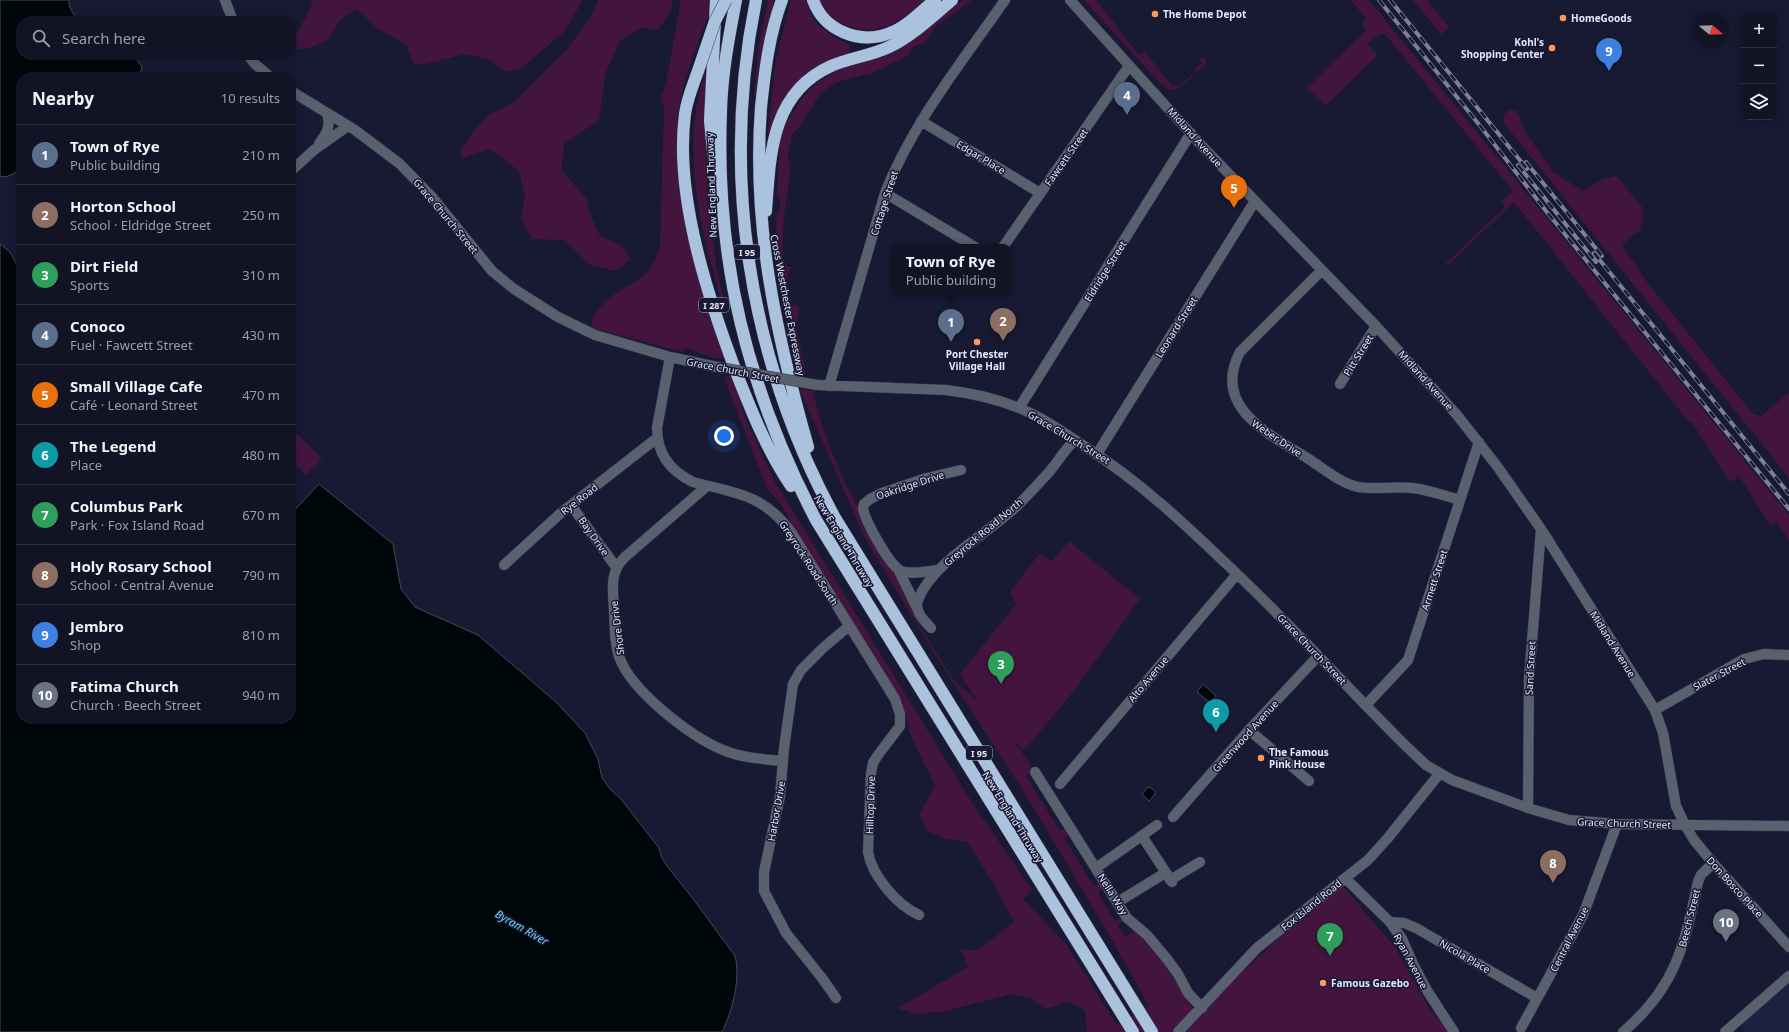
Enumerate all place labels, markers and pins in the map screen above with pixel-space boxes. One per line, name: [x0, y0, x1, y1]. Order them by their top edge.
place label: The Home Depot: [1163, 7, 1247, 21]
marker: The Home Depot: [1150, 9, 1160, 19]
place label: HomeGoods: [1571, 11, 1632, 25]
marker: HomeGoods: [1558, 13, 1568, 23]
place label: Kohl's Shopping Center: [1461, 35, 1545, 61]
pin: 9: [1596, 38, 1622, 71]
marker: Kohl's Shopping Center: [1547, 43, 1557, 53]
pin: 4: [1114, 82, 1140, 115]
pin: 5: [1221, 175, 1247, 208]
pin: 2: [990, 308, 1016, 341]
pin: 1: [938, 309, 964, 342]
marker: Port Chester Village Hall: [972, 337, 982, 347]
place label: Port Chester Village Hall: [946, 347, 1009, 373]
pin: 3: [988, 651, 1014, 684]
pin: 6: [1203, 699, 1229, 732]
place label: The Famous Pink House: [1269, 745, 1329, 771]
marker: The Famous Pink House: [1256, 753, 1266, 763]
pin: 8: [1540, 850, 1566, 883]
pin: 10: [1713, 909, 1739, 942]
pin: 7: [1317, 923, 1343, 956]
place label: Famous Gazebo: [1331, 976, 1409, 990]
marker: Famous Gazebo: [1318, 978, 1328, 988]

